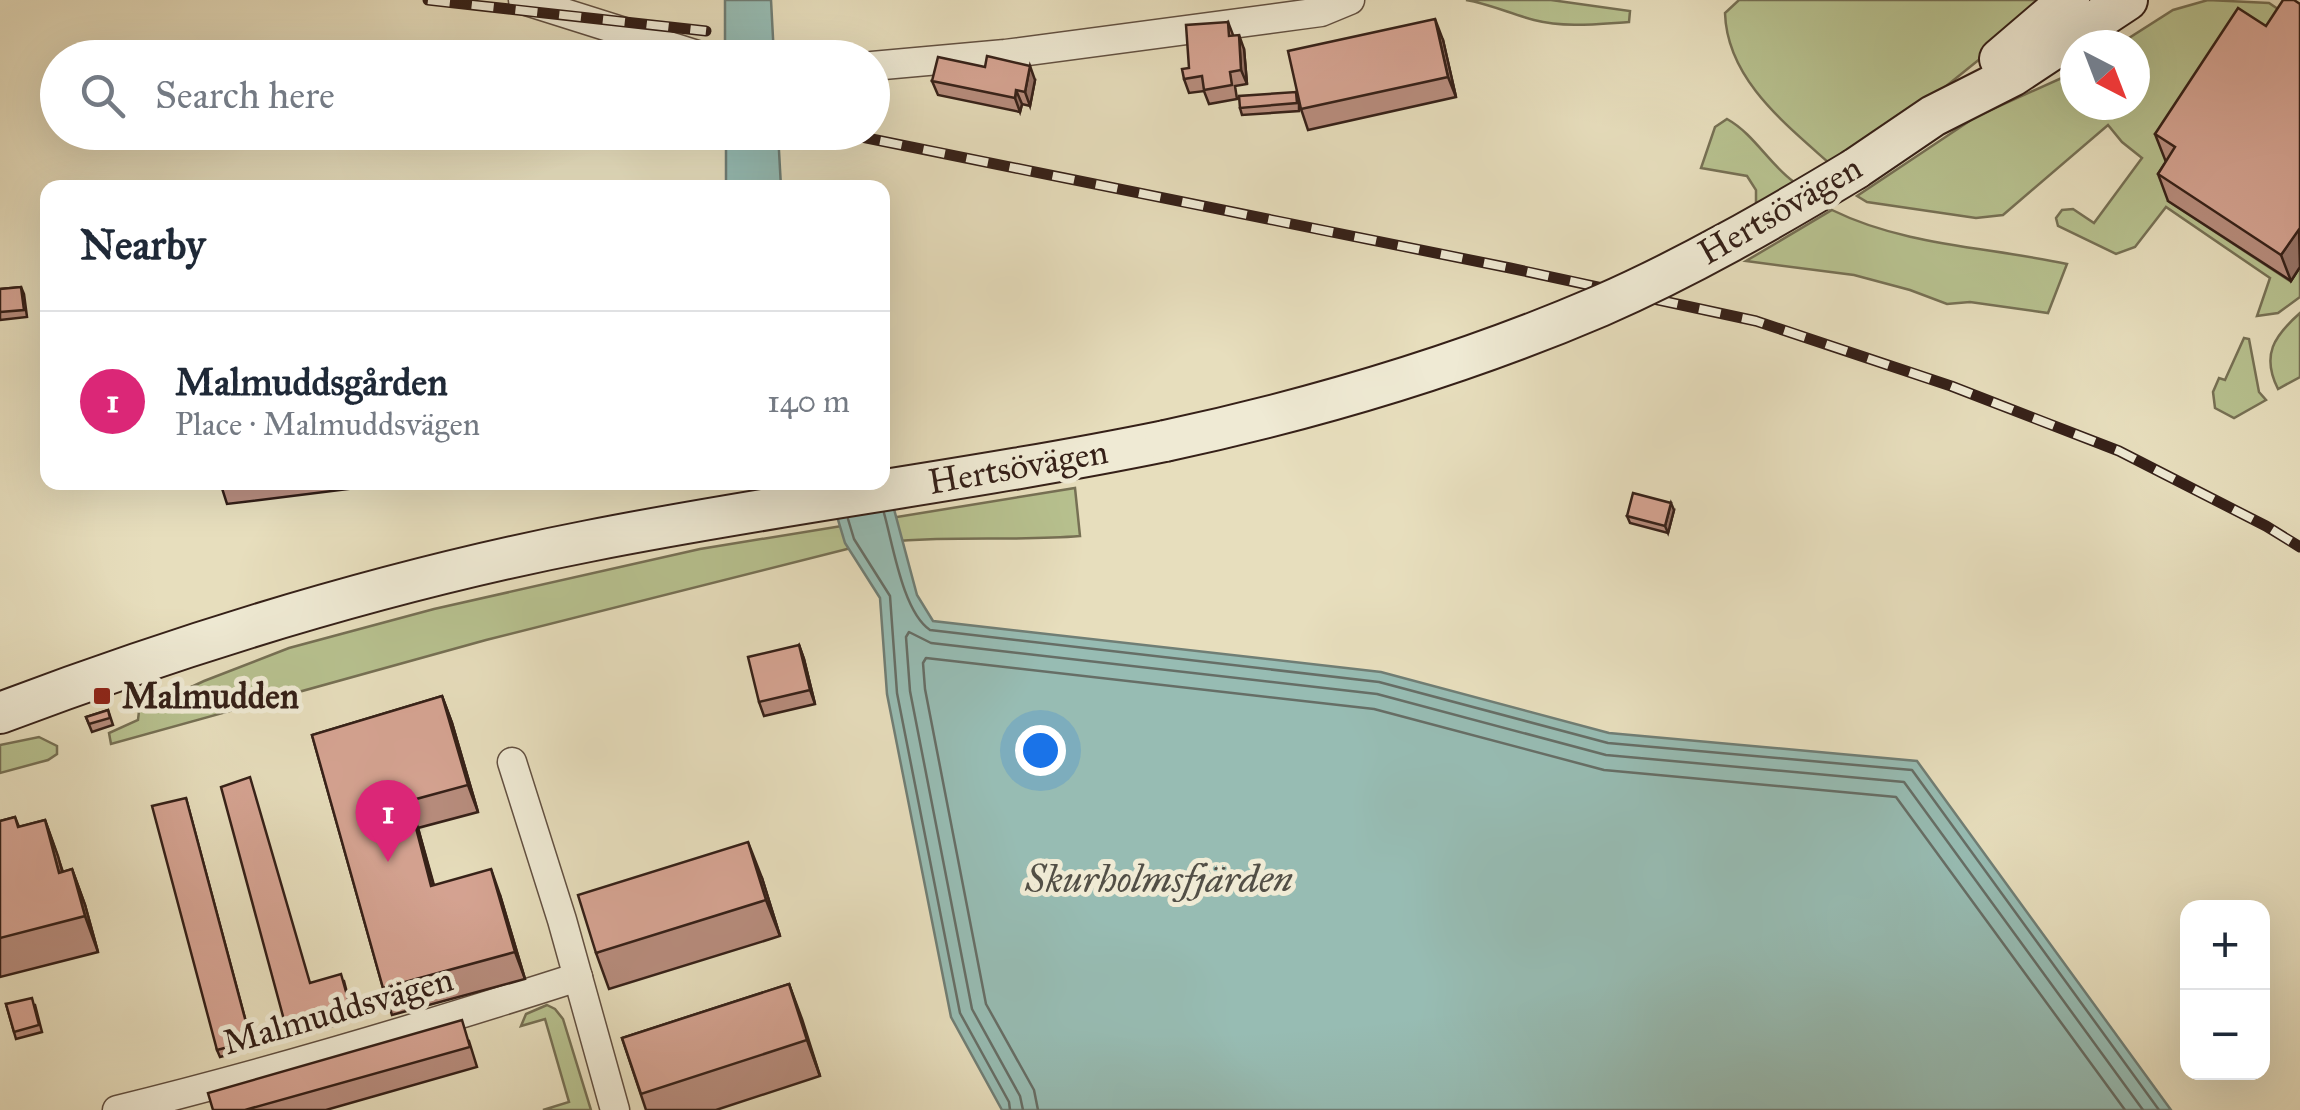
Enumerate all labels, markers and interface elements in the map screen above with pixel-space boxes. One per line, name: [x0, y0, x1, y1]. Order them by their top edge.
north arrow: [2060, 30, 2150, 120]
search box: [40, 40, 890, 150]
icon: search: [75, 68, 130, 123]
text: Search here: [155, 72, 335, 118]
street label: Hertsövägen: [1691, 146, 1869, 274]
text: Nearby: [80, 219, 205, 271]
text: Malmuddsgården: [175, 359, 448, 405]
text: 1: [106, 382, 119, 421]
text: 140 m: [767, 382, 850, 421]
text: Place · Malmuddsvägen: [175, 405, 480, 444]
street label: Hertsövägen: [925, 430, 1111, 504]
place label: Malmudden: [122, 675, 299, 718]
marker: Malmudden: [91, 685, 113, 707]
your location: [1015, 725, 1066, 776]
pin: 1: [356, 780, 420, 862]
water label: Skurholmsfjärden: [1024, 856, 1293, 902]
map controls: [2180, 900, 2270, 1080]
button: +: [2180, 900, 2270, 990]
street label: Malmuddsvägen: [218, 958, 458, 1064]
button: −: [2180, 990, 2270, 1080]

